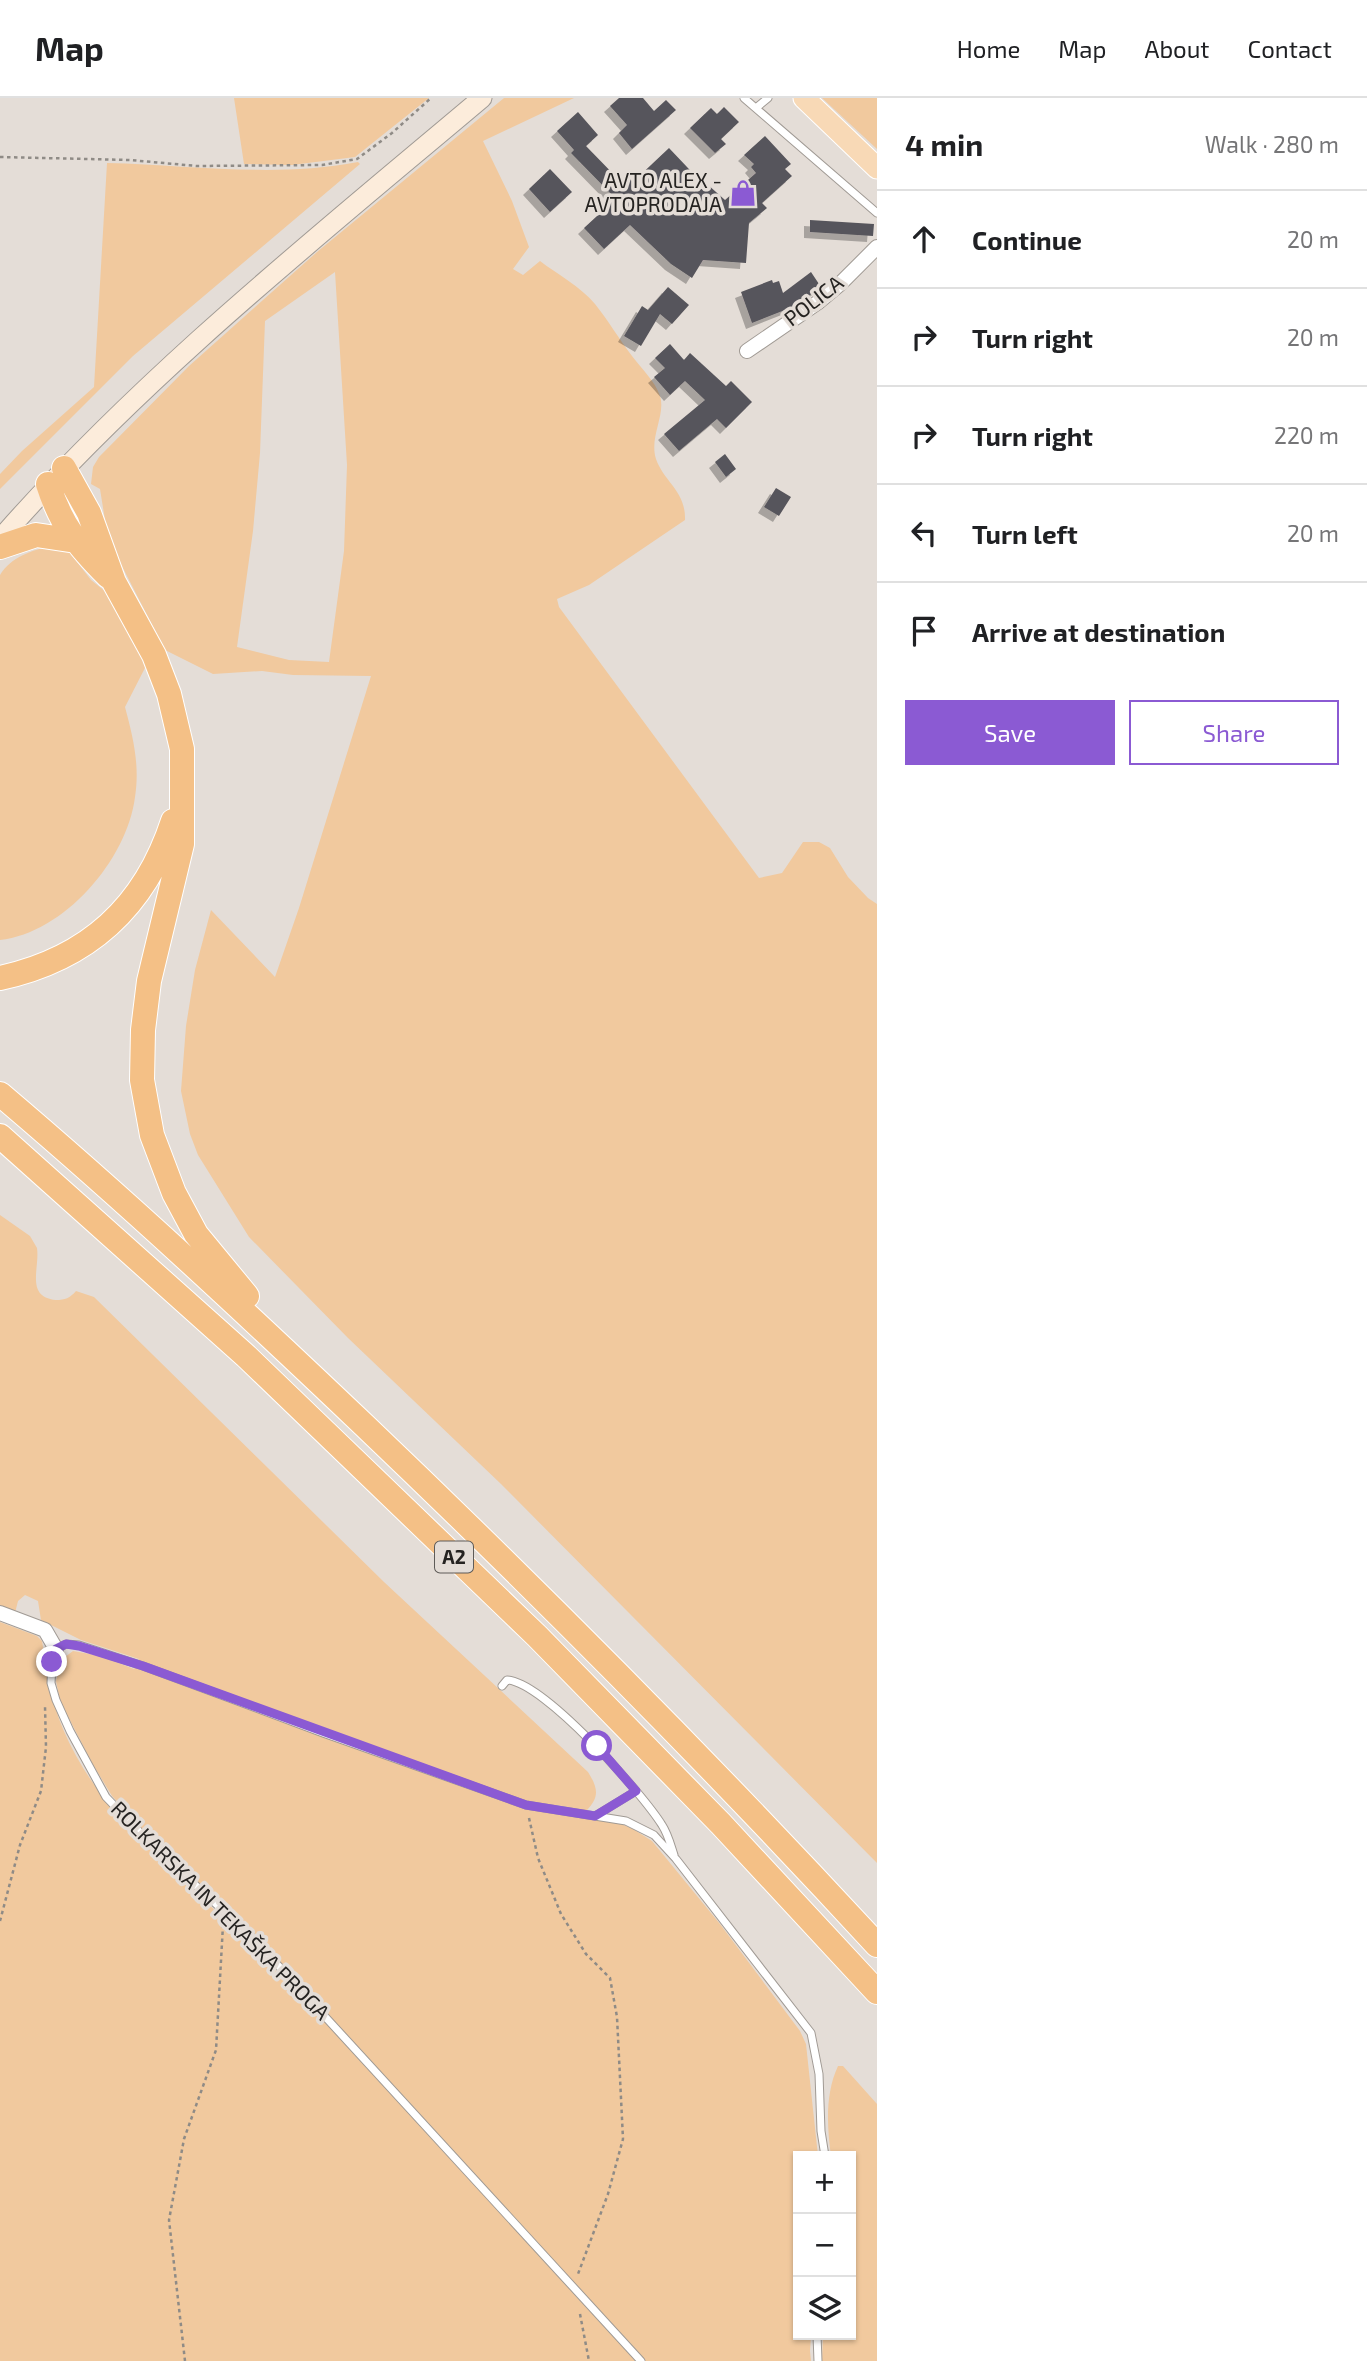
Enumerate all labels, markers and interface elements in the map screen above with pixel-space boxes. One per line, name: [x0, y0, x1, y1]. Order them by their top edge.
text: Map: [35, 28, 104, 68]
text: Home: [957, 34, 1020, 63]
text: Map: [1058, 34, 1106, 63]
text: About: [1144, 34, 1210, 63]
text: Contact: [1248, 34, 1332, 63]
text: 4 min: [905, 126, 983, 162]
text: Walk · 280 m: [1205, 130, 1339, 158]
place label: AVTO ALEX - AVTOPRODAJA: [584, 167, 722, 216]
shop icon: AVTO ALEX - AVTOPRODAJA: [728, 178, 758, 208]
icon: ahead: [905, 220, 943, 258]
text: Continue: [972, 224, 1082, 255]
text: 20 m: [1287, 225, 1339, 253]
street label: POLICA: [779, 269, 847, 331]
icon: right: [905, 318, 943, 356]
text: Turn right: [972, 322, 1093, 353]
text: 20 m: [1287, 323, 1339, 351]
icon: right: [905, 416, 943, 454]
text: Turn right: [972, 420, 1093, 451]
text: 220 m: [1274, 421, 1339, 449]
icon: left: [905, 514, 943, 552]
text: Turn left: [972, 518, 1078, 549]
text: 20 m: [1287, 519, 1339, 547]
icon: arrive: [905, 612, 943, 650]
text: Arrive at destination: [972, 616, 1225, 647]
button: Save: [905, 700, 1115, 765]
button: Share: [1129, 700, 1339, 765]
road number: A2: [435, 1541, 473, 1572]
route end: [36, 1646, 67, 1677]
route start: [581, 1730, 612, 1761]
street label: ROLKARSKA IN TEKAŠKA PROGA: [107, 1795, 336, 2024]
map controls: [793, 2151, 856, 2340]
button: +: [793, 2151, 856, 2214]
button: −: [793, 2214, 856, 2277]
button: layers: [793, 2277, 856, 2340]

